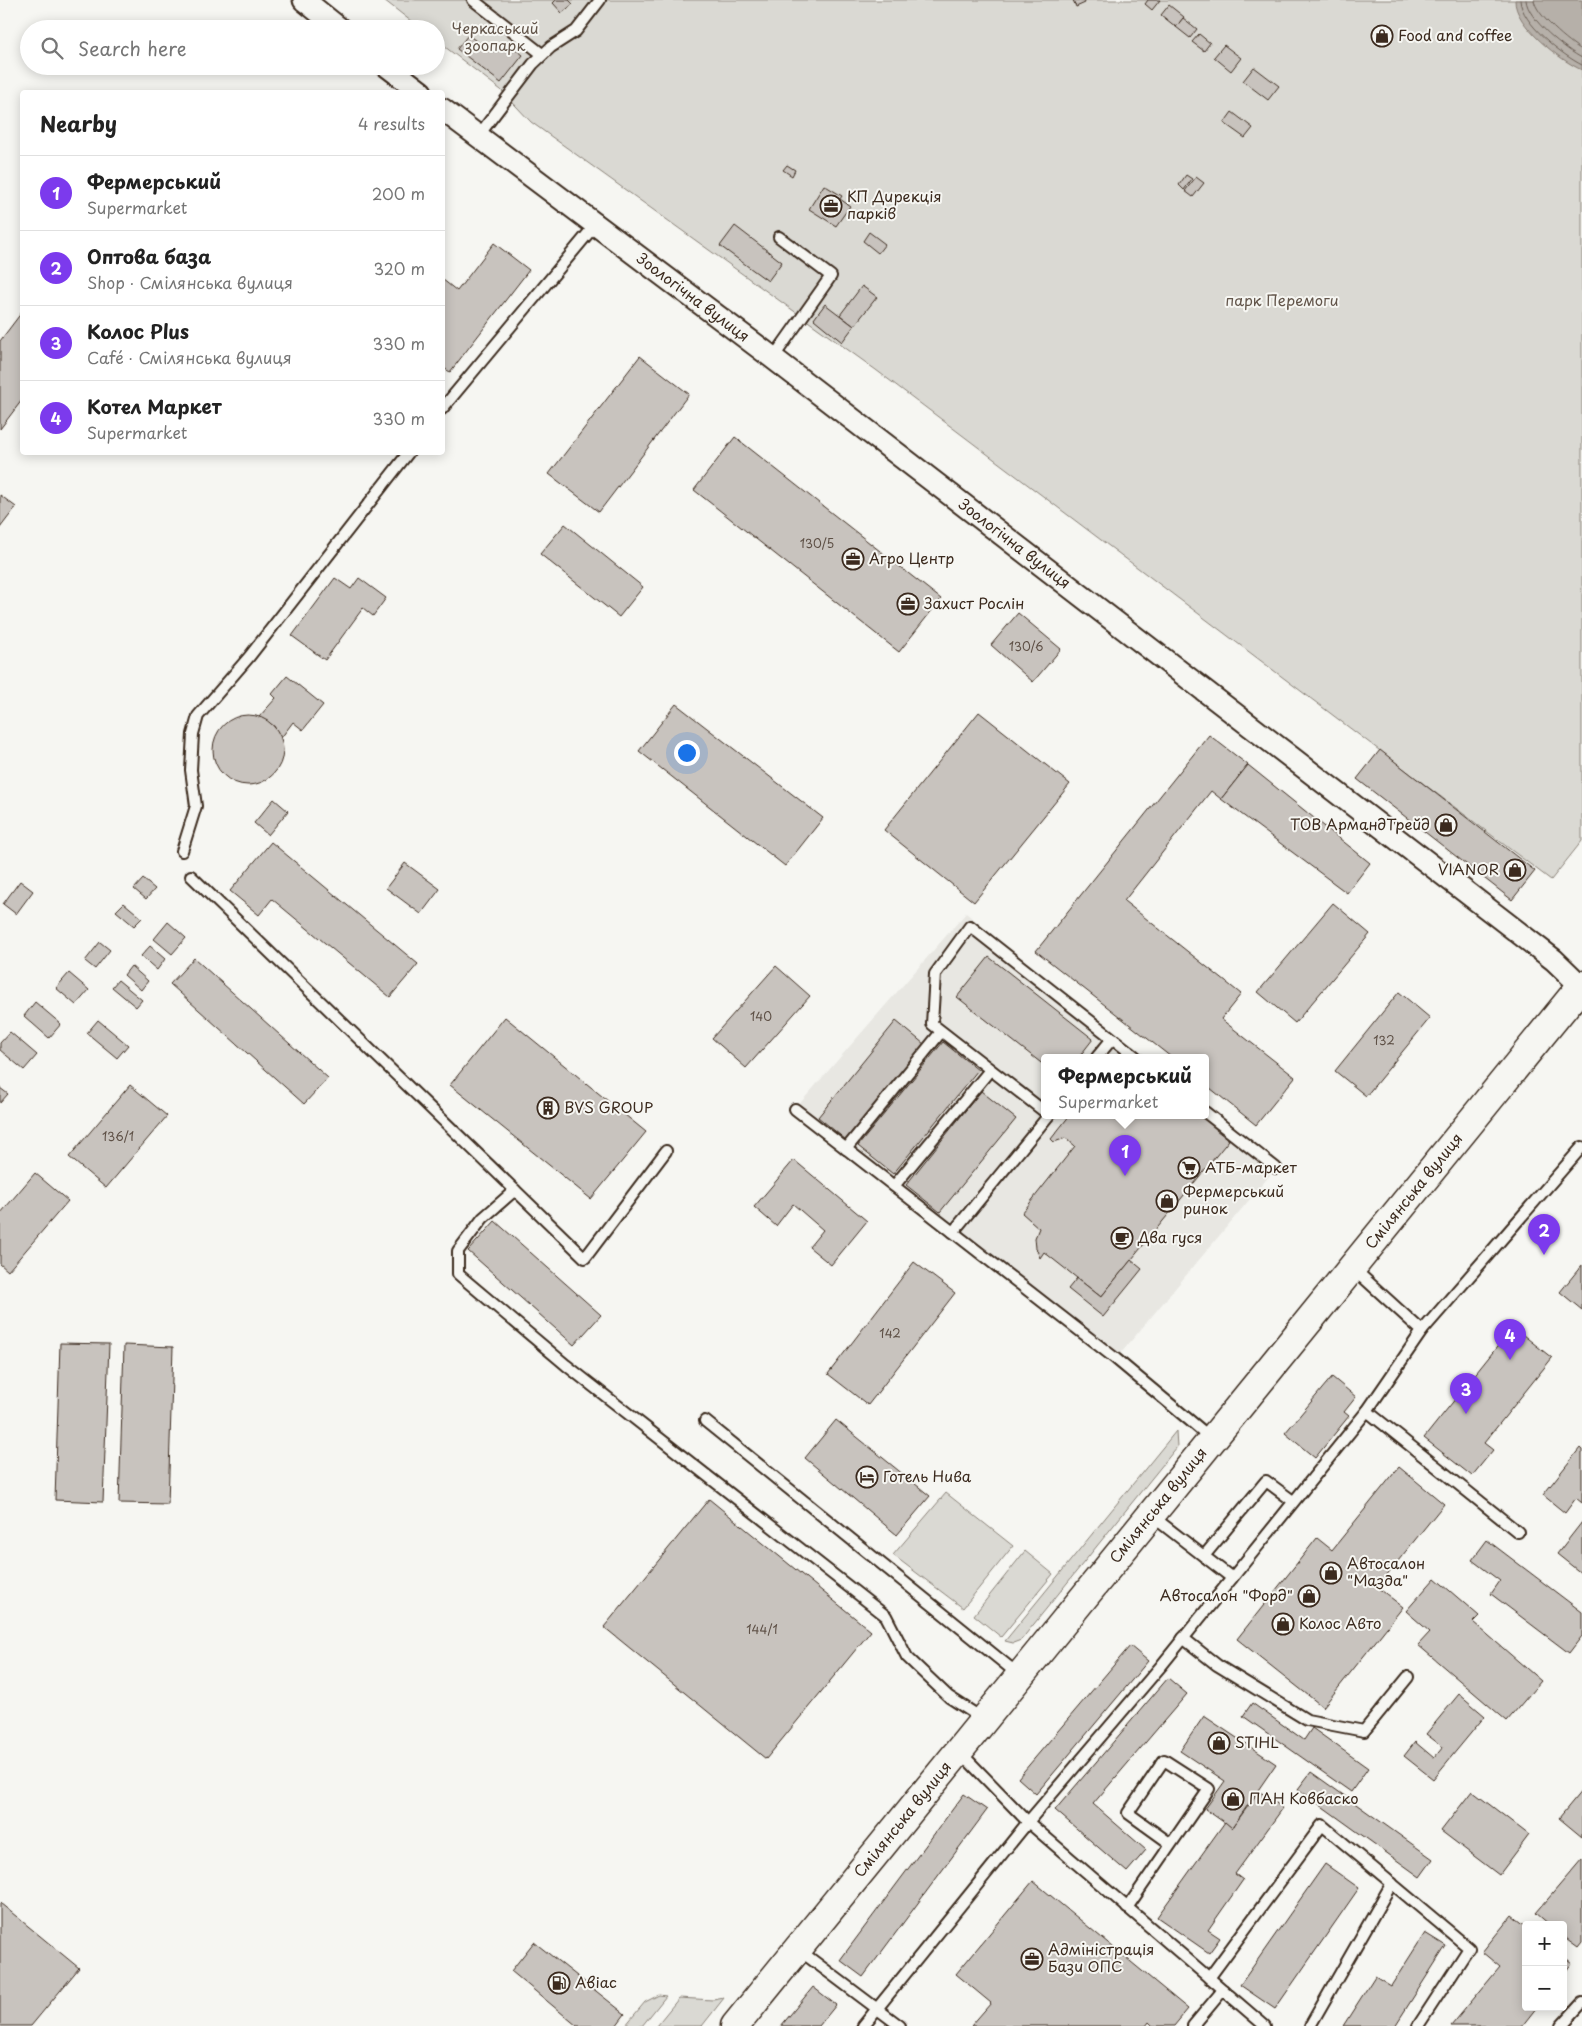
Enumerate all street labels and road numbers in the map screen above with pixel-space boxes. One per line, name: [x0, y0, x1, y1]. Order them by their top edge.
street label: Зоологічна вулиця: [633, 246, 755, 347]
street label: Зоологічна вулиця: [954, 492, 1076, 594]
street label: Смілянська вулиця: [1359, 1127, 1467, 1253]
street label: Смілянська вулиця: [1103, 1442, 1212, 1568]
street label: Смілянська вулиця: [847, 1756, 956, 1882]

